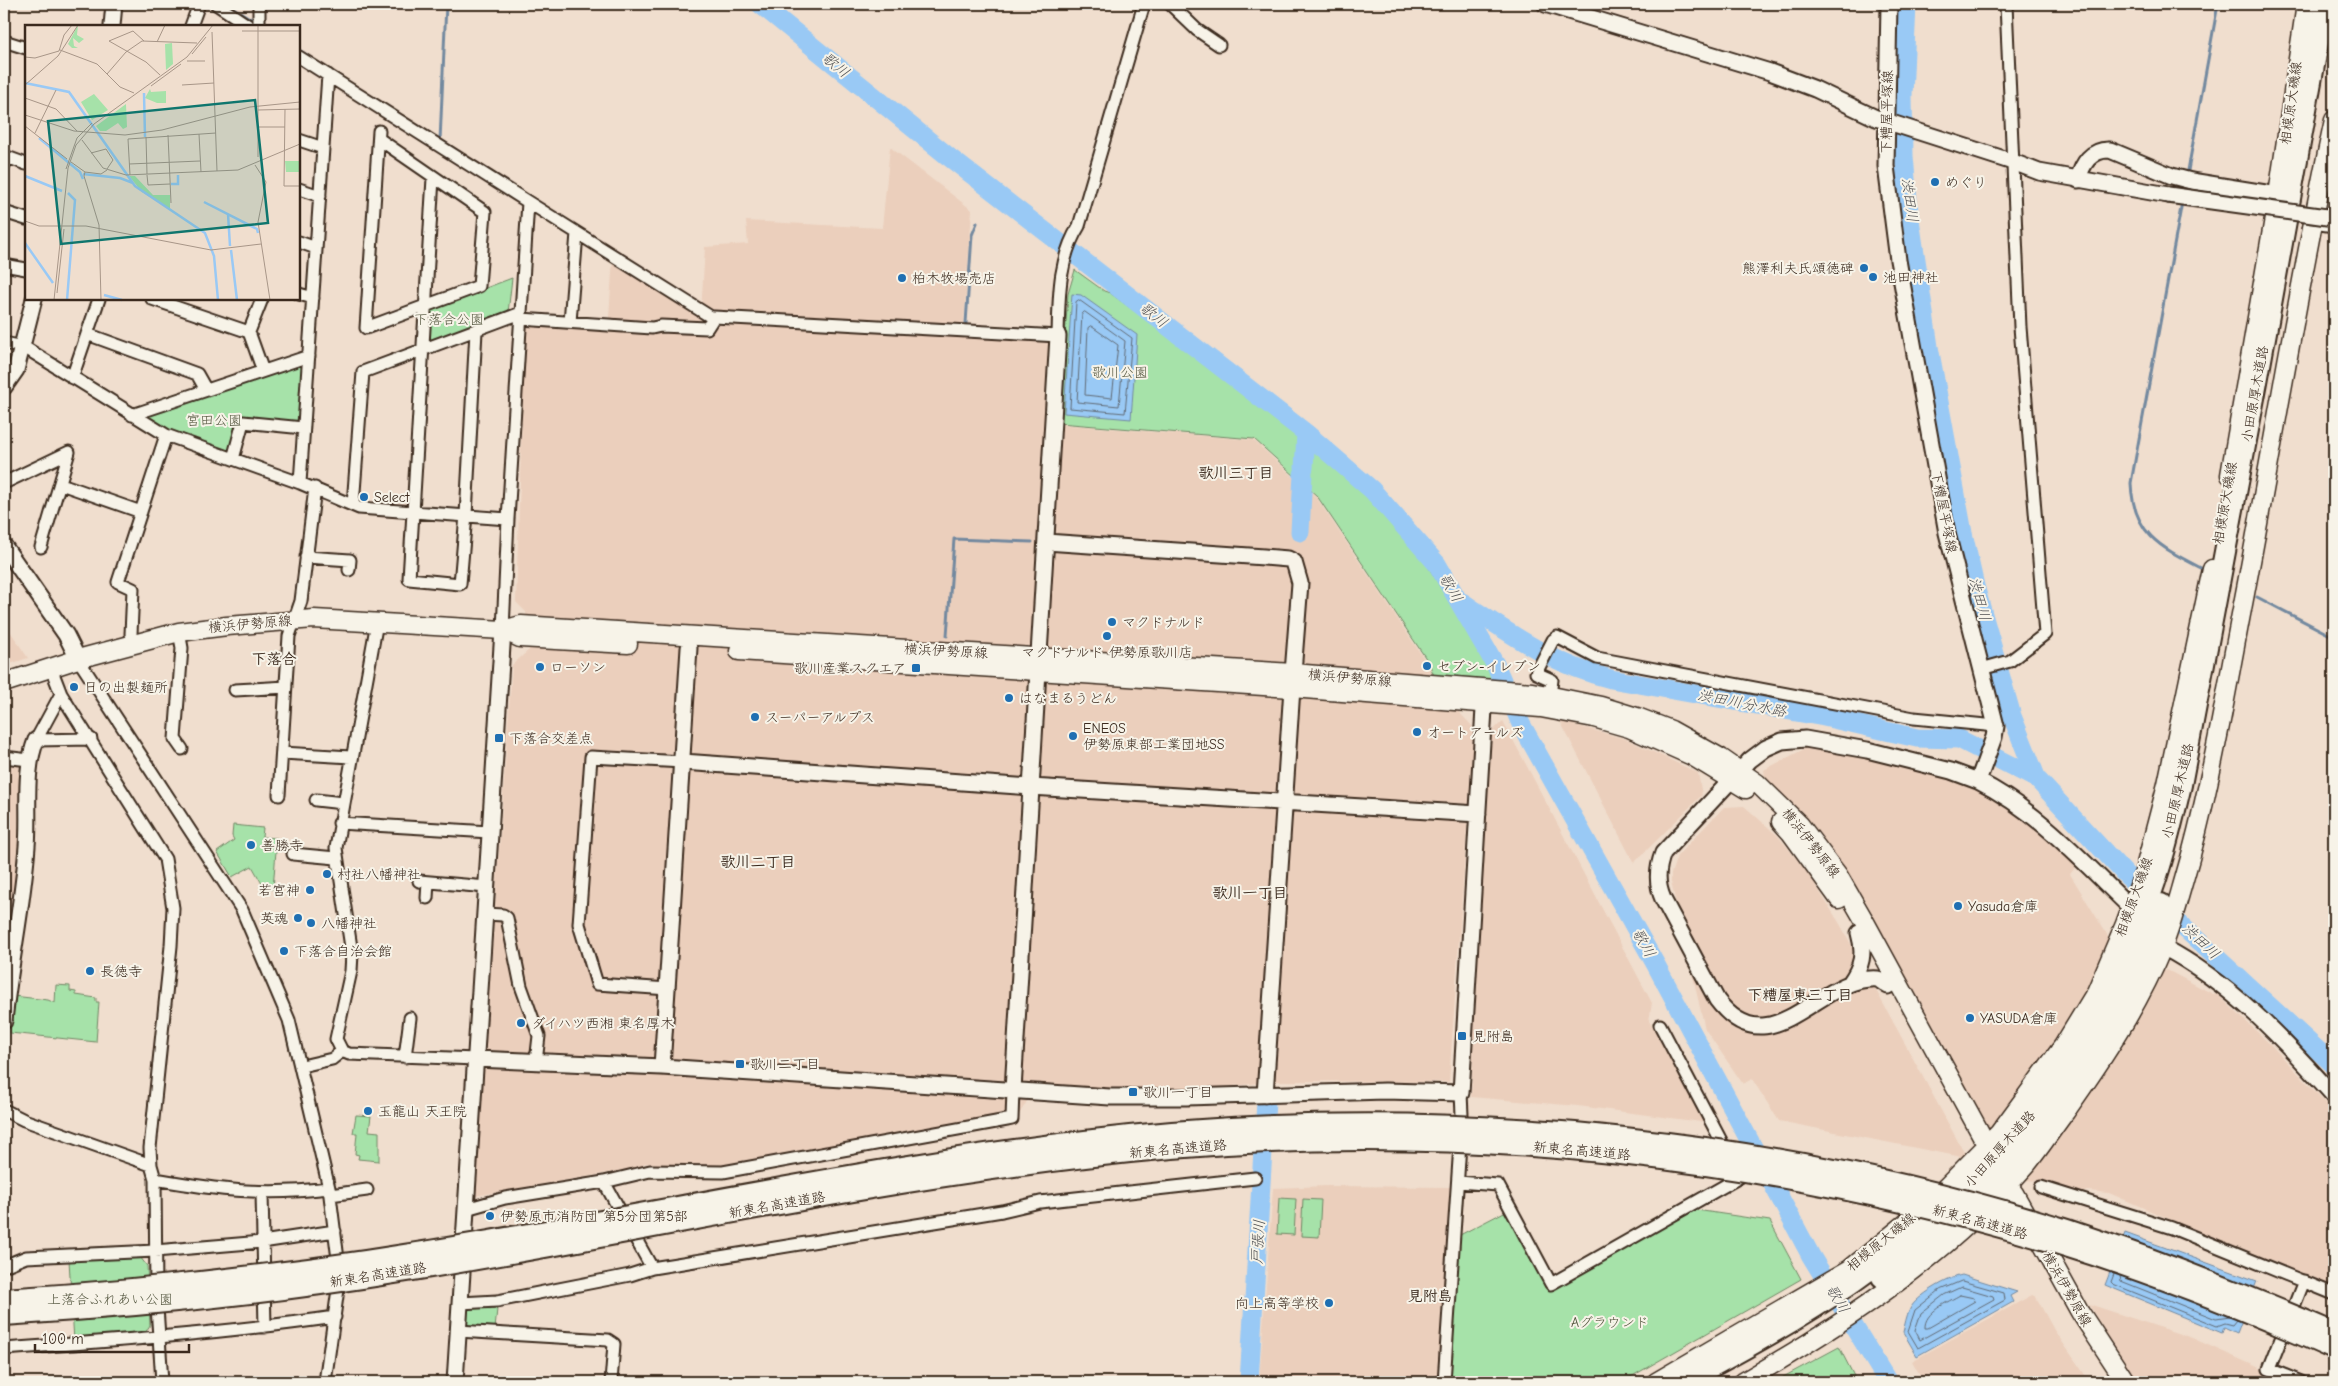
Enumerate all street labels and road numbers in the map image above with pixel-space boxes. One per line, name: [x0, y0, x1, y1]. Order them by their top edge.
street label: 相模原大磯線: [2277, 60, 2305, 146]
street label: 下糟屋平塚線: [1878, 70, 1896, 154]
street label: 小田原厚木道路: [2238, 344, 2272, 444]
street label: 相模原大磯線: [2209, 460, 2241, 546]
street label: 下糟屋平塚線: [1928, 469, 1960, 555]
street label: 横浜伊勢原線: [207, 612, 293, 636]
street label: 横浜伊勢原線: [904, 640, 988, 662]
street label: 横浜伊勢原線: [1307, 666, 1393, 690]
street label: 小田原厚木道路: [2159, 741, 2197, 841]
street label: 横浜伊勢原線: [1778, 805, 1844, 881]
street label: 相模原大磯線: [2112, 855, 2156, 939]
street label: 小田原厚木道路: [1961, 1107, 2039, 1191]
street label: 新東名高速道路: [1128, 1136, 1228, 1162]
street label: 新東名高速道路: [1532, 1138, 1632, 1164]
street label: 新東名高速道路: [727, 1188, 827, 1222]
street label: 新東名高速道路: [1930, 1201, 2030, 1243]
street label: 相模原大磯線: [1843, 1209, 1919, 1275]
street label: 横浜伊勢原線: [2039, 1248, 2095, 1330]
street label: 新東名高速道路: [328, 1259, 428, 1291]

